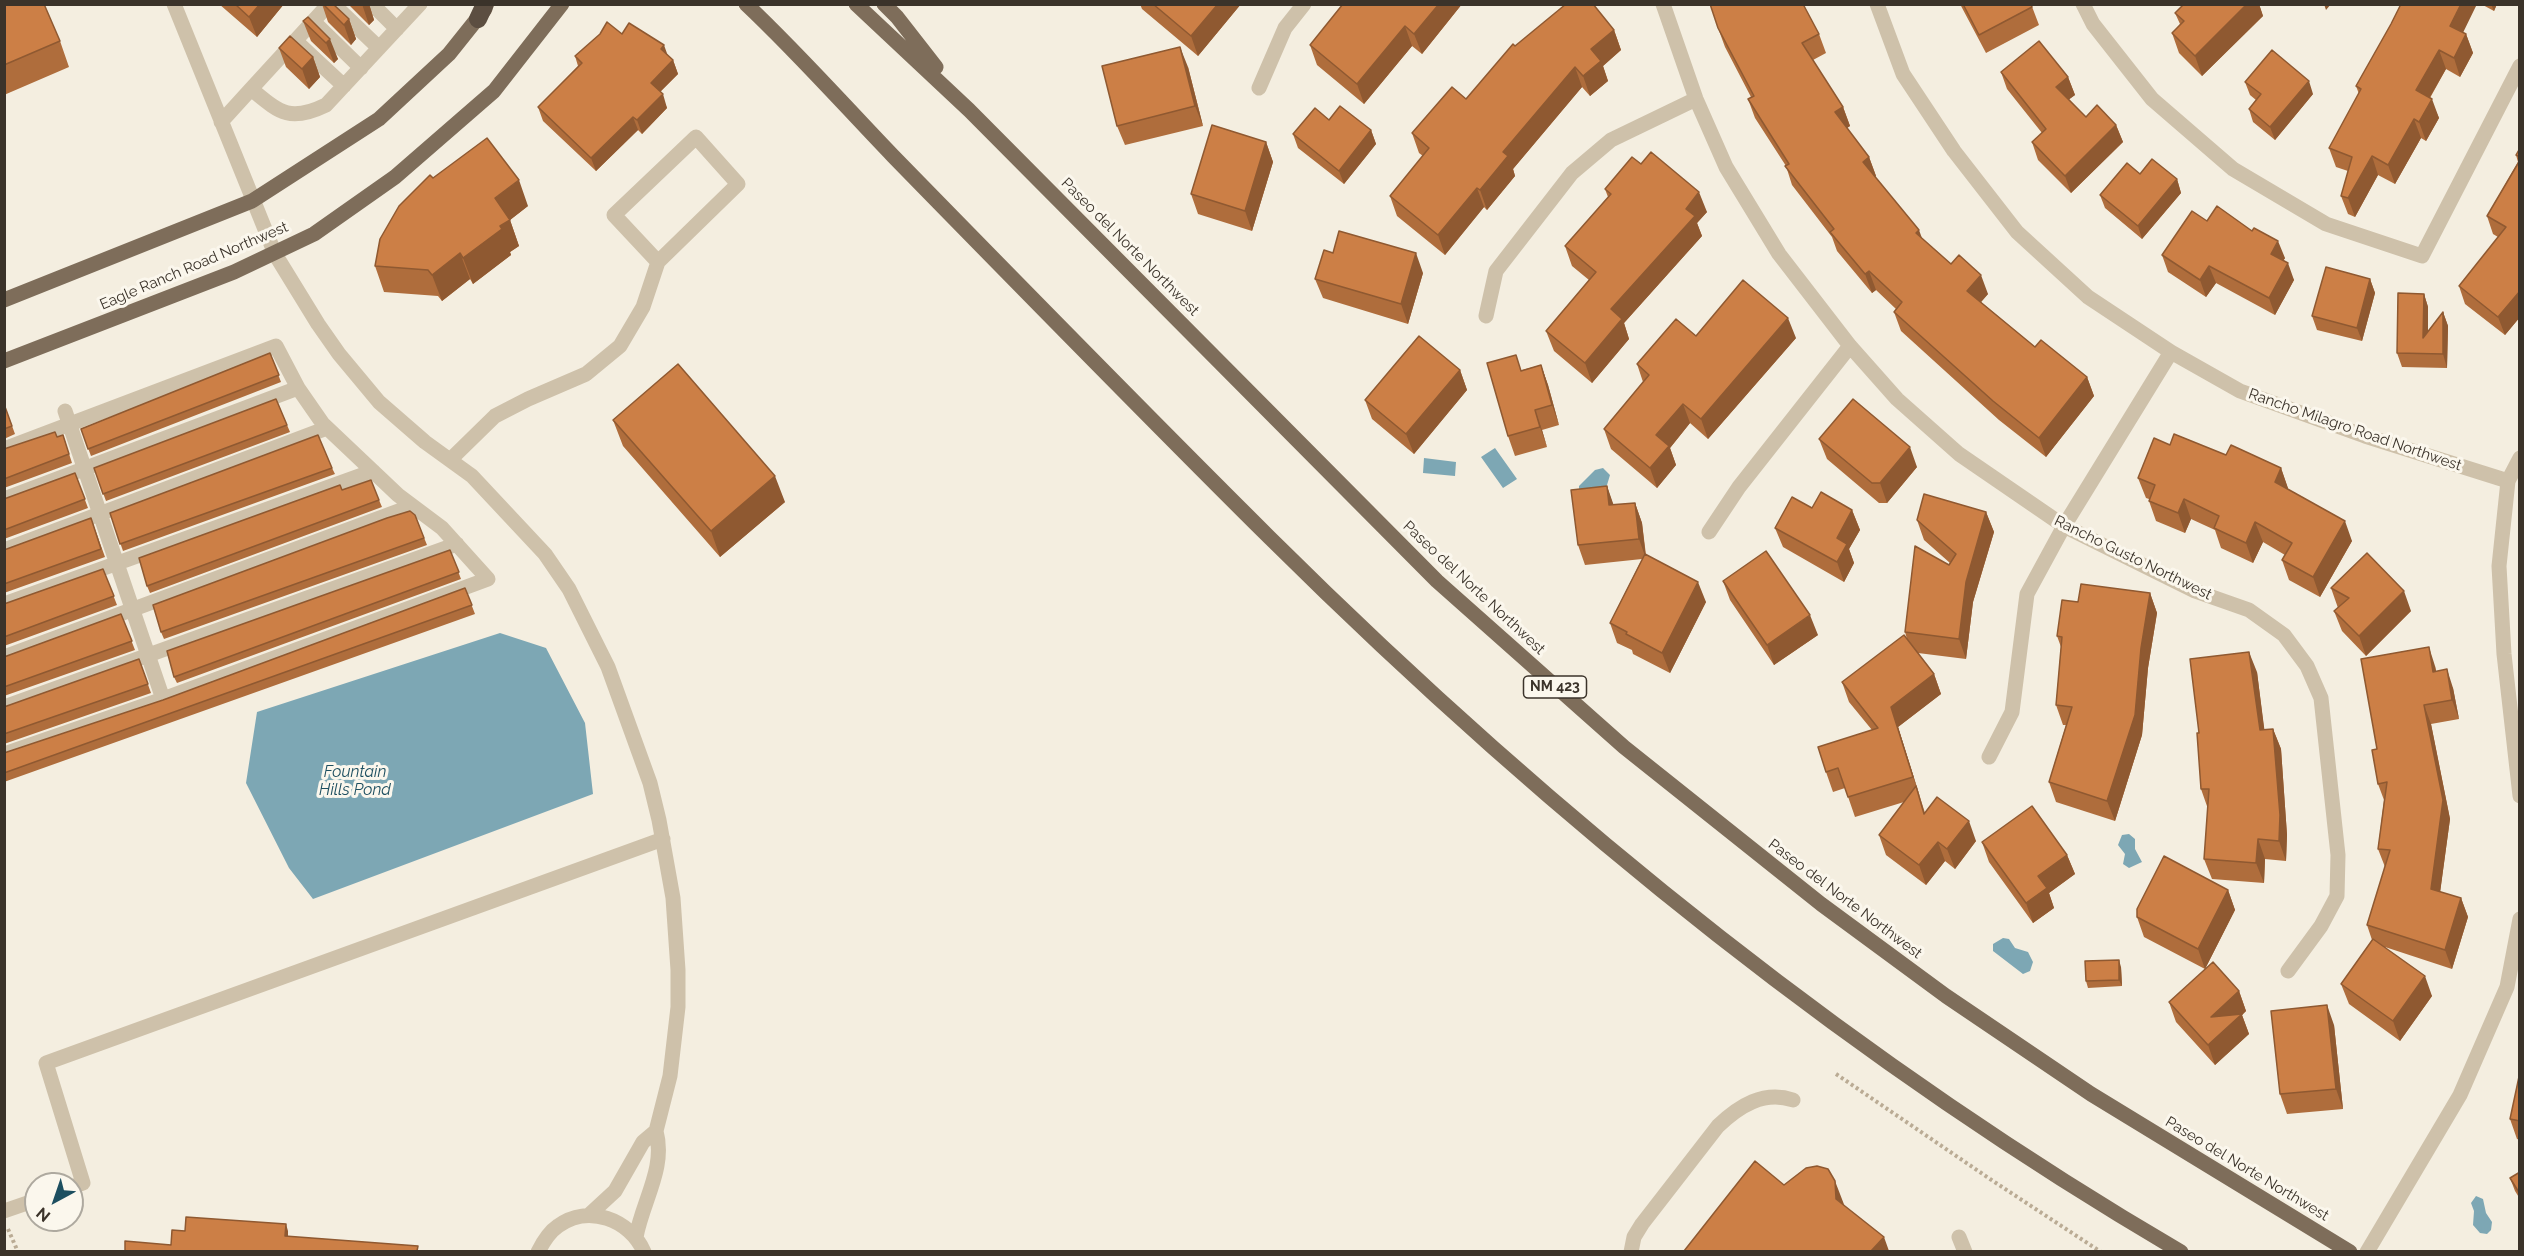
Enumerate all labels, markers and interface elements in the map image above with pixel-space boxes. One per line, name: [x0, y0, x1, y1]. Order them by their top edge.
street label: Paseo del Norte Northwest: [1057, 174, 1203, 320]
street label: Eagle Ranch Road Northwest: [97, 218, 291, 314]
street label: Rancho Milagro Road Northwest: [2246, 385, 2464, 475]
street label: Rancho Gusto Northwest: [2051, 512, 2215, 604]
street label: Paseo del Norte Northwest: [1399, 517, 1549, 659]
road number: NM 423: [1524, 676, 1586, 698]
water label: Fountain Hills Pond: [319, 762, 391, 800]
street label: Paseo del Norte Northwest: [1765, 835, 1925, 963]
street label: Paseo del Norte Northwest: [2162, 1113, 2332, 1225]
north arrow: [24, 1172, 84, 1232]
text: N: [33, 1203, 54, 1226]

